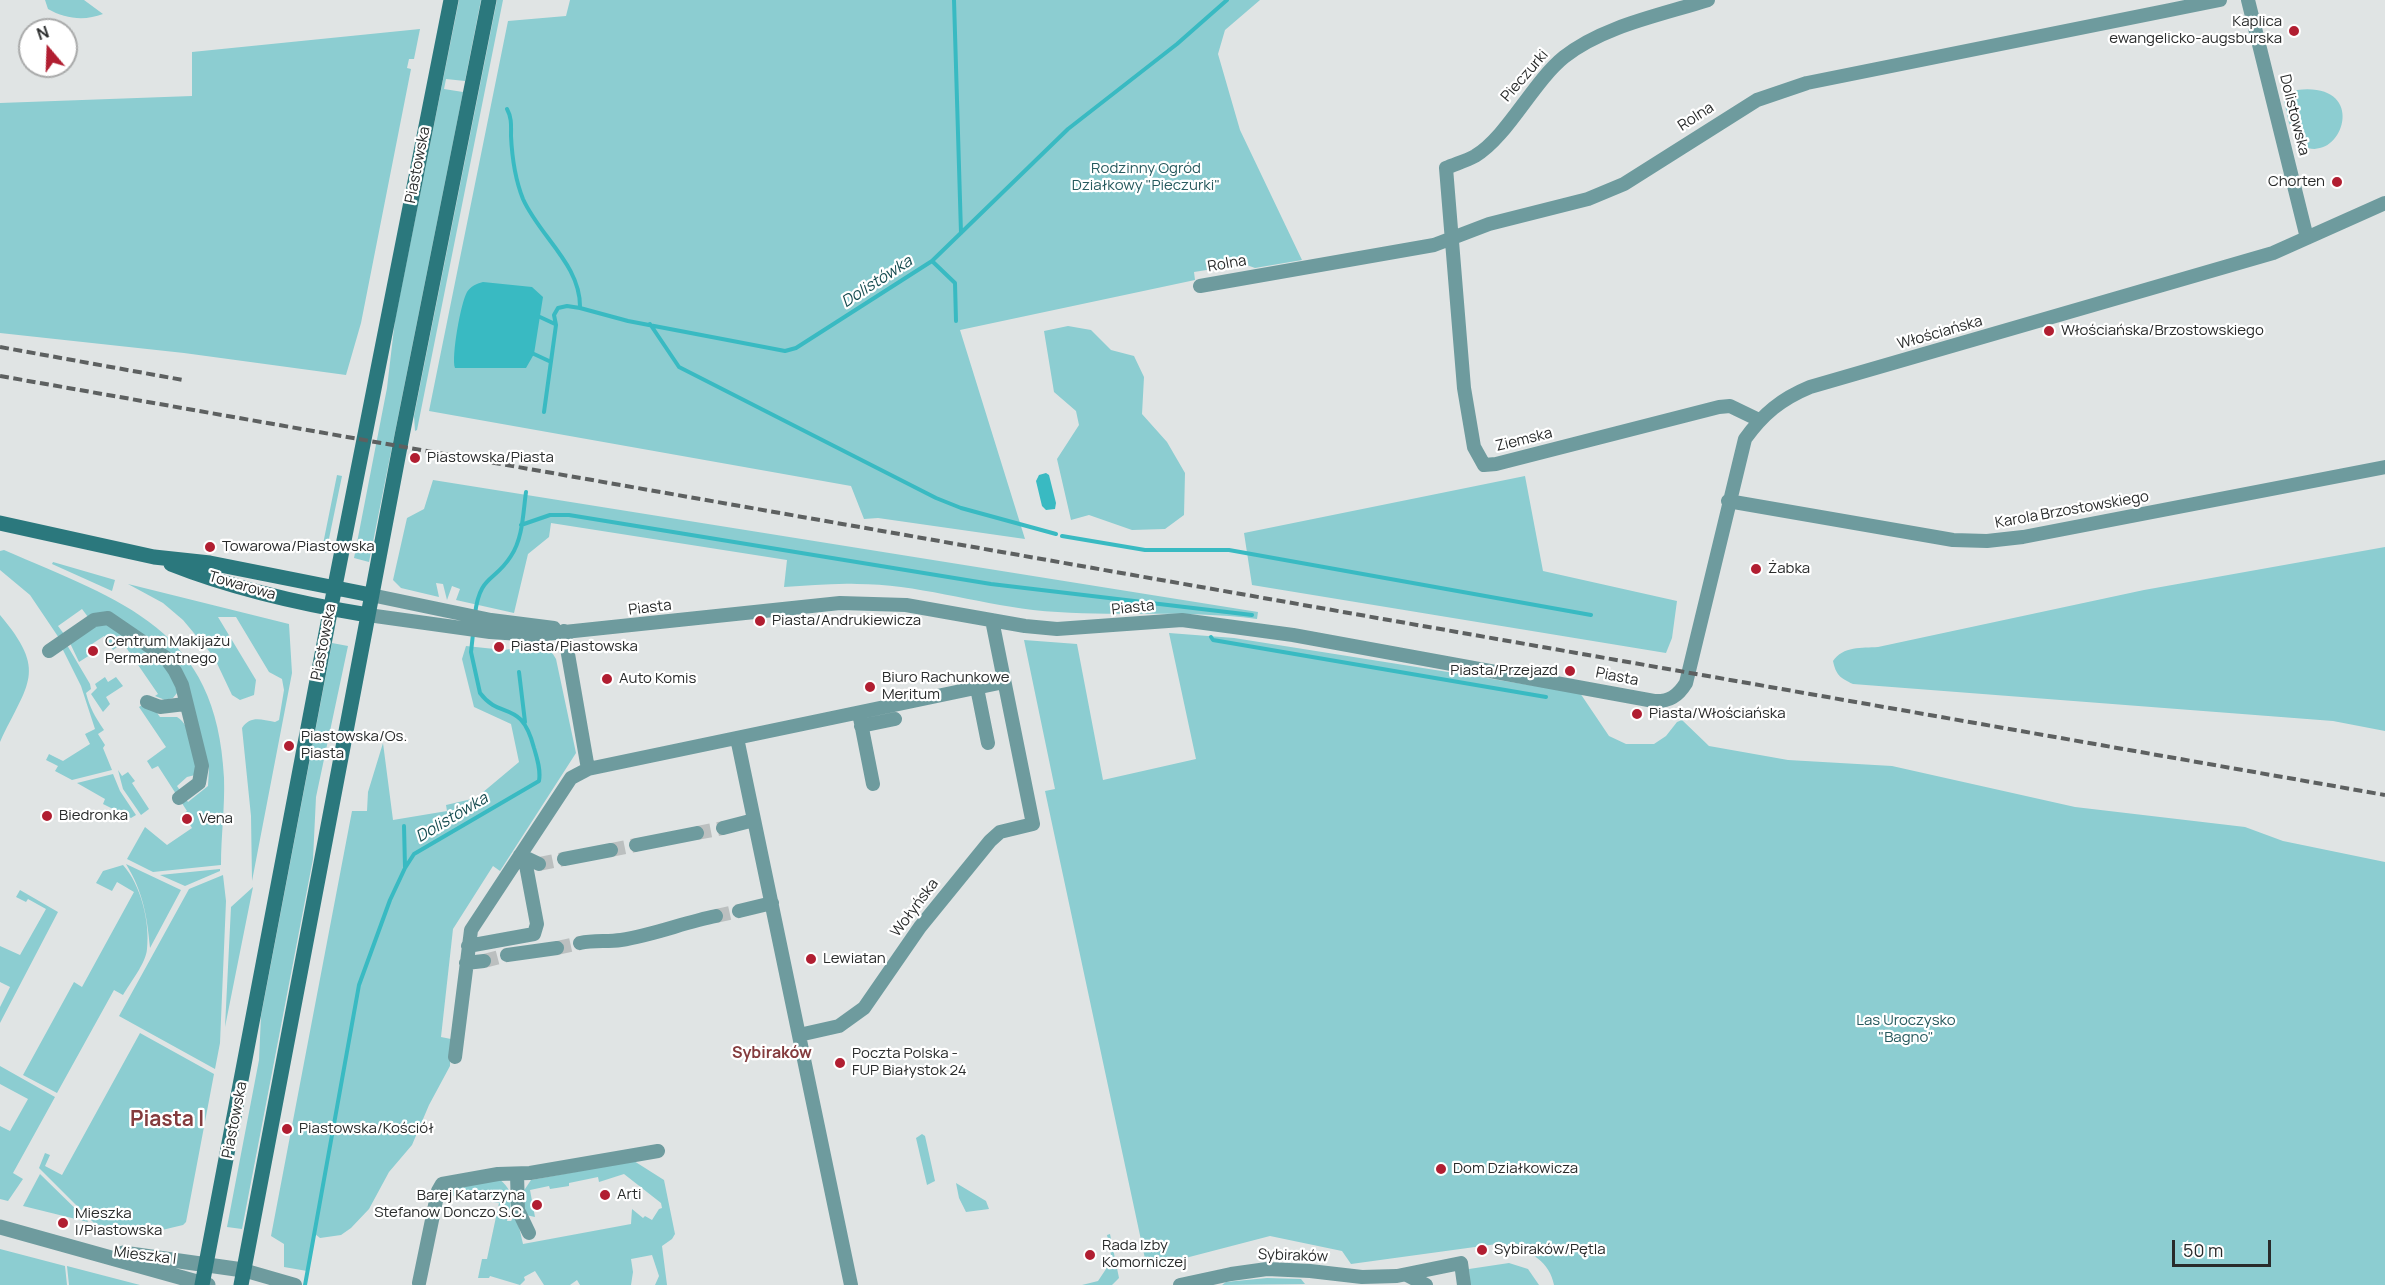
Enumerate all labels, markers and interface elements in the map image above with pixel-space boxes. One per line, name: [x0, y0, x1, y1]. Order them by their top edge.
place label: Kaplica ewangelicko-augsburska: [2109, 13, 2282, 48]
north arrow: [18, 18, 78, 78]
text: N: [34, 21, 52, 45]
marker: Kaplica ewangelicko-augsburska: [2287, 24, 2301, 38]
street label: Pieczurki: [1498, 46, 1552, 106]
street label: Dolistowska: [2275, 73, 2313, 157]
street label: Rolna: [1675, 99, 1717, 135]
street label: Piastowska: [402, 125, 434, 205]
park label: Rodzinny Ogród Działkowy "Pieczurki": [1072, 160, 1220, 195]
place label: Chorten: [2268, 173, 2325, 191]
marker: Chorten: [2330, 175, 2344, 189]
water label: Dolistówka: [838, 252, 916, 312]
street label: Rolna: [1206, 252, 1248, 276]
street label: Włościańska: [1895, 312, 1985, 354]
place label: Włościańska/Brzostowskiego: [2061, 322, 2264, 340]
marker: Włościańska/Brzostowskiego: [2042, 324, 2056, 338]
street label: Ziemska: [1494, 424, 1554, 456]
place label: Piastowska/Piasta: [427, 449, 554, 467]
marker: Piastowska/Piasta: [408, 451, 422, 465]
street label: Karola Brzostowskiego: [1994, 488, 2150, 532]
place label: Towarowa/Piastowska: [222, 538, 375, 556]
marker: Towarowa/Piastowska: [203, 540, 217, 554]
place label: Żabka: [1768, 560, 1810, 578]
marker: Żabka: [1749, 562, 1763, 576]
street label: Towarowa: [206, 568, 278, 604]
street label: Piasta: [628, 596, 672, 620]
street label: Piasta: [1111, 597, 1155, 619]
street label: Piastowska: [308, 602, 340, 682]
place label: Piasta/Andrukiewicza: [772, 612, 921, 630]
marker: Piasta/Andrukiewicza: [753, 614, 767, 628]
place label: Centrum Makijażu Permanentnego: [105, 633, 230, 668]
place label: Piasta/Piastowska: [511, 638, 638, 656]
marker: Piasta/Piastowska: [492, 640, 506, 654]
marker: Centrum Makijażu Permanentnego: [86, 644, 100, 658]
place label: Piasta/Przejazd: [1450, 662, 1558, 680]
marker: Piasta/Przejazd: [1563, 664, 1577, 678]
street label: Piasta: [1594, 664, 1640, 690]
place label: Biuro Rachunkowe Meritum: [882, 669, 1009, 704]
place label: Auto Komis: [619, 670, 696, 688]
marker: Auto Komis: [600, 672, 614, 686]
marker: Biuro Rachunkowe Meritum: [863, 680, 877, 694]
place label: Piasta/Włościańska: [1649, 705, 1786, 723]
marker: Piasta/Włościańska: [1630, 707, 1644, 721]
place label: Piastowska/Os. Piasta: [301, 728, 407, 763]
marker: Piastowska/Os. Piasta: [282, 739, 296, 753]
water label: Dolistówka: [413, 789, 491, 847]
place label: Biedronka: [59, 807, 128, 825]
marker: Biedronka: [40, 809, 54, 823]
place label: Vena: [199, 810, 233, 828]
marker: Vena: [180, 812, 194, 826]
street label: Wołyńska: [887, 875, 943, 941]
place label: Lewiatan: [823, 950, 886, 968]
marker: Lewiatan: [804, 952, 818, 966]
park label: Las Uroczysko "Bagno": [1856, 1012, 1956, 1047]
district label: Sybiraków: [732, 1044, 812, 1064]
place label: Poczta Polska - FUP Białystok 24: [852, 1045, 967, 1080]
marker: Poczta Polska - FUP Białystok 24: [833, 1056, 847, 1070]
street label: Piastowska: [219, 1080, 251, 1160]
district label: Piasta I: [130, 1107, 204, 1133]
place label: Piastowska/Kościół: [299, 1120, 434, 1138]
marker: Piastowska/Kościół: [280, 1122, 294, 1136]
place label: Dom Działkowicza: [1453, 1160, 1578, 1178]
marker: Dom Działkowicza: [1434, 1162, 1448, 1176]
place label: Arti: [617, 1186, 641, 1204]
place label: Barej Katarzyna Stefanow Donczo S.C.: [374, 1187, 525, 1222]
marker: Arti: [598, 1188, 612, 1202]
marker: Barej Katarzyna Stefanow Donczo S.C.: [530, 1198, 544, 1212]
place label: Mieszka I/Piastowska: [75, 1205, 162, 1240]
marker: Mieszka I/Piastowska: [56, 1216, 70, 1230]
scale bar: [2175, 1228, 2274, 1266]
place label: Rada Izby Komorniczej: [1102, 1237, 1187, 1272]
text: 50 m: [2183, 1238, 2223, 1262]
place label: Sybiraków/Pętla: [1494, 1241, 1606, 1259]
street label: Mieszka I: [113, 1243, 177, 1269]
marker: Sybiraków/Pętla: [1475, 1243, 1489, 1257]
street label: Sybiraków: [1258, 1246, 1328, 1266]
marker: Rada Izby Komorniczej: [1083, 1248, 1097, 1262]

